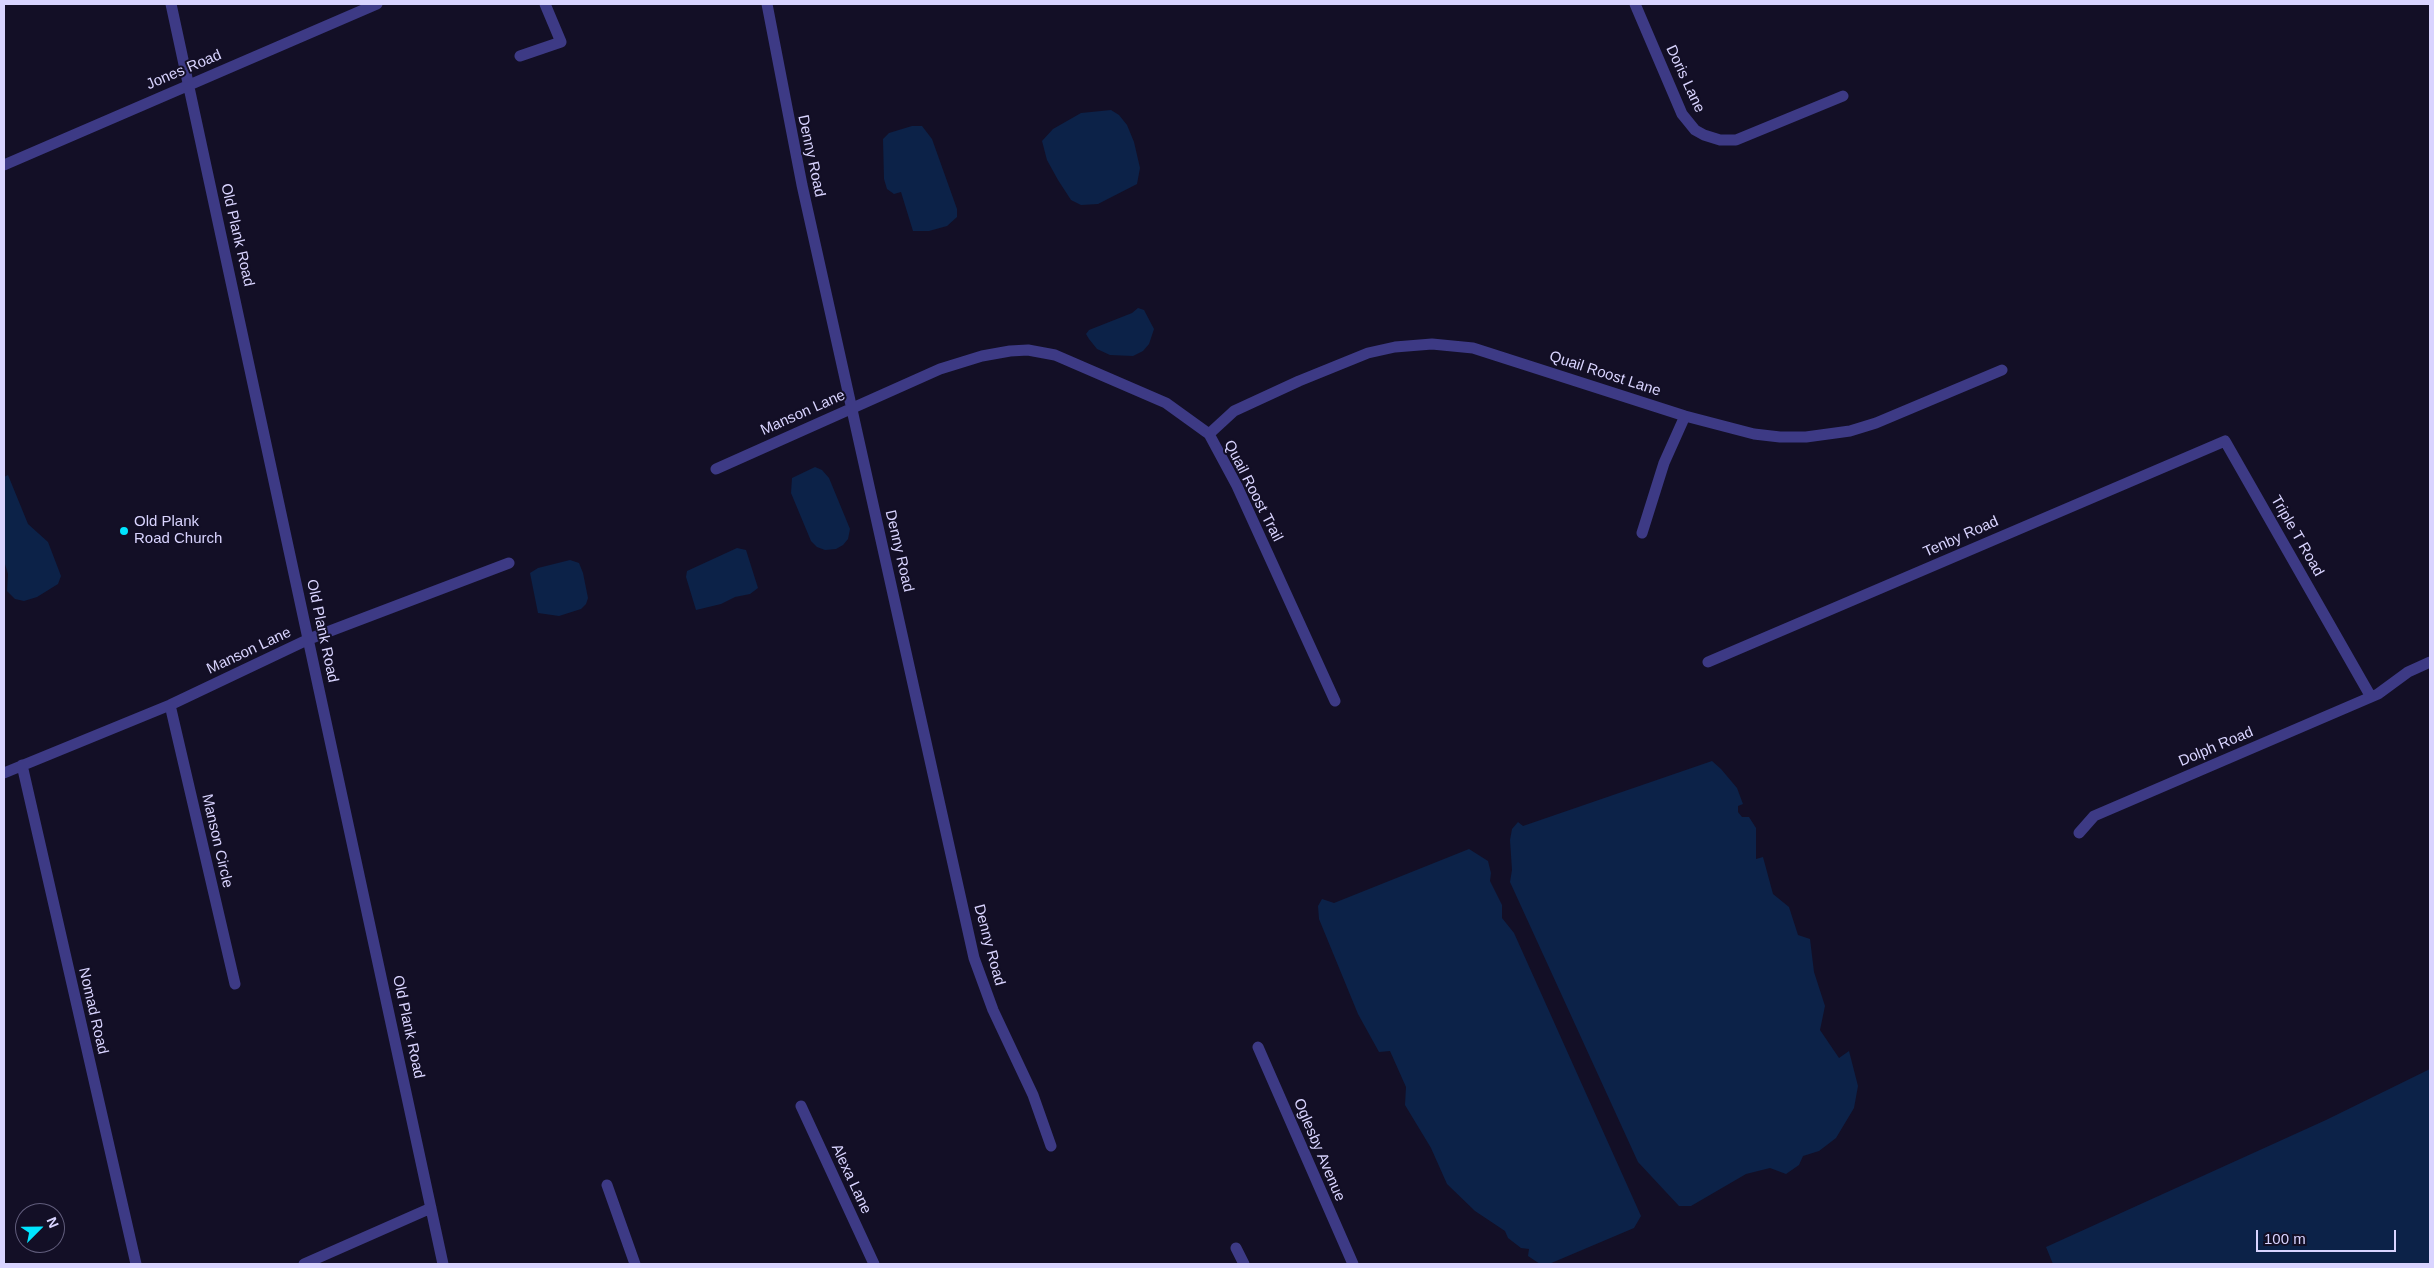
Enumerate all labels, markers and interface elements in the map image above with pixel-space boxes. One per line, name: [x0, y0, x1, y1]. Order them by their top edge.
street label: Doris Lane: [1662, 42, 1708, 116]
street label: Jones Road: [144, 46, 224, 94]
street label: Denny Road: [794, 113, 828, 199]
street label: Old Plank Road: [216, 182, 258, 288]
street label: Quail Roost Lane: [1547, 348, 1663, 400]
street label: Manson Lane: [758, 386, 848, 440]
street label: Quail Roost Trail: [1220, 437, 1286, 545]
street label: Triple T Road: [2267, 492, 2327, 580]
street label: Denny Road: [881, 508, 917, 594]
street label: Tenby Road: [1921, 512, 2001, 562]
place label: Old Plank Road Church: [134, 513, 222, 548]
marker: Old Plank Road Church: [118, 525, 130, 537]
street label: Old Plank Road: [302, 578, 342, 684]
street label: Manson Lane: [204, 624, 294, 678]
street label: Dolph Road: [2176, 723, 2256, 771]
street label: Manson Circle: [197, 792, 237, 890]
street label: Denny Road: [970, 902, 1008, 988]
street label: Nomad Road: [74, 966, 112, 1056]
street label: Old Plank Road: [388, 974, 428, 1080]
street label: Oglesby Avenue: [1289, 1096, 1349, 1204]
street label: Alexa Lane: [827, 1141, 875, 1217]
north arrow: [15, 1203, 65, 1253]
text: N: [44, 1215, 62, 1230]
scale bar: [2259, 1220, 2399, 1252]
text: 100 m: [2264, 1230, 2306, 1247]

